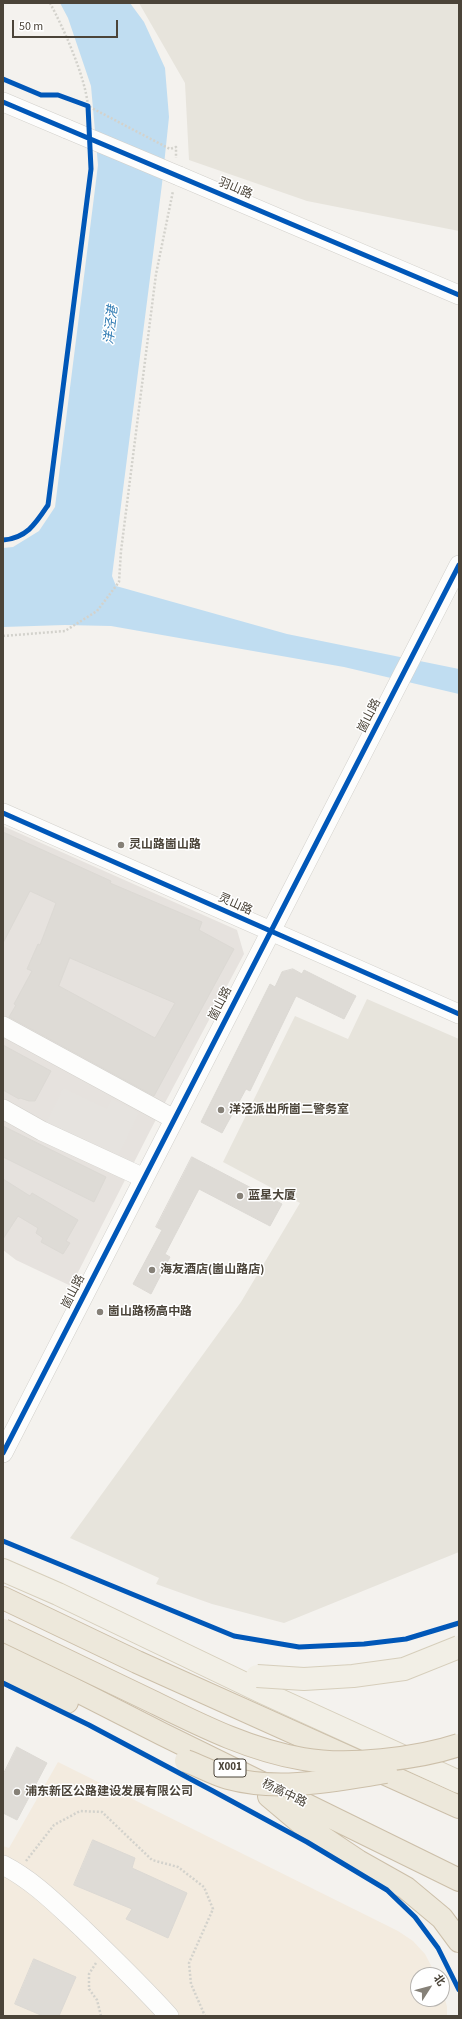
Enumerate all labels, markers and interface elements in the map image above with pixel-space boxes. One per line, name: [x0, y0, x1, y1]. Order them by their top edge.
scale bar: [14, 12, 120, 38]
text: 50 m: [19, 18, 43, 35]
street label: 羽山路: [216, 175, 254, 203]
water label: 洋泾港: [102, 305, 122, 345]
street label: 崮山路: [355, 697, 385, 735]
place label: 灵山路崮山路: [129, 838, 201, 852]
marker: 灵山路崮山路: [116, 840, 126, 850]
street label: 灵山路: [216, 891, 254, 919]
street label: 崮山路: [206, 985, 236, 1023]
place label: 洋泾派出所崮二警务室: [229, 1103, 349, 1117]
marker: 洋泾派出所崮二警务室: [216, 1105, 226, 1115]
place label: 蓝星大厦: [248, 1189, 296, 1203]
marker: 蓝星大厦: [235, 1191, 245, 1201]
place label: 海友酒店(崮山路店): [160, 1263, 264, 1277]
marker: 海友酒店(崮山路店): [147, 1265, 157, 1275]
street label: 崮山路: [59, 1273, 89, 1311]
place label: 崮山路杨高中路: [108, 1305, 192, 1319]
marker: 崮山路杨高中路: [95, 1307, 105, 1317]
road number: X001: [214, 1759, 246, 1777]
street label: 杨高中路: [259, 1777, 309, 1811]
place label: 浦东新区公路建设发展有限公司: [25, 1785, 193, 1799]
marker: 浦东新区公路建设发展有限公司: [12, 1787, 22, 1797]
north arrow: [410, 1967, 450, 2007]
text: 北: [430, 1971, 449, 1989]

